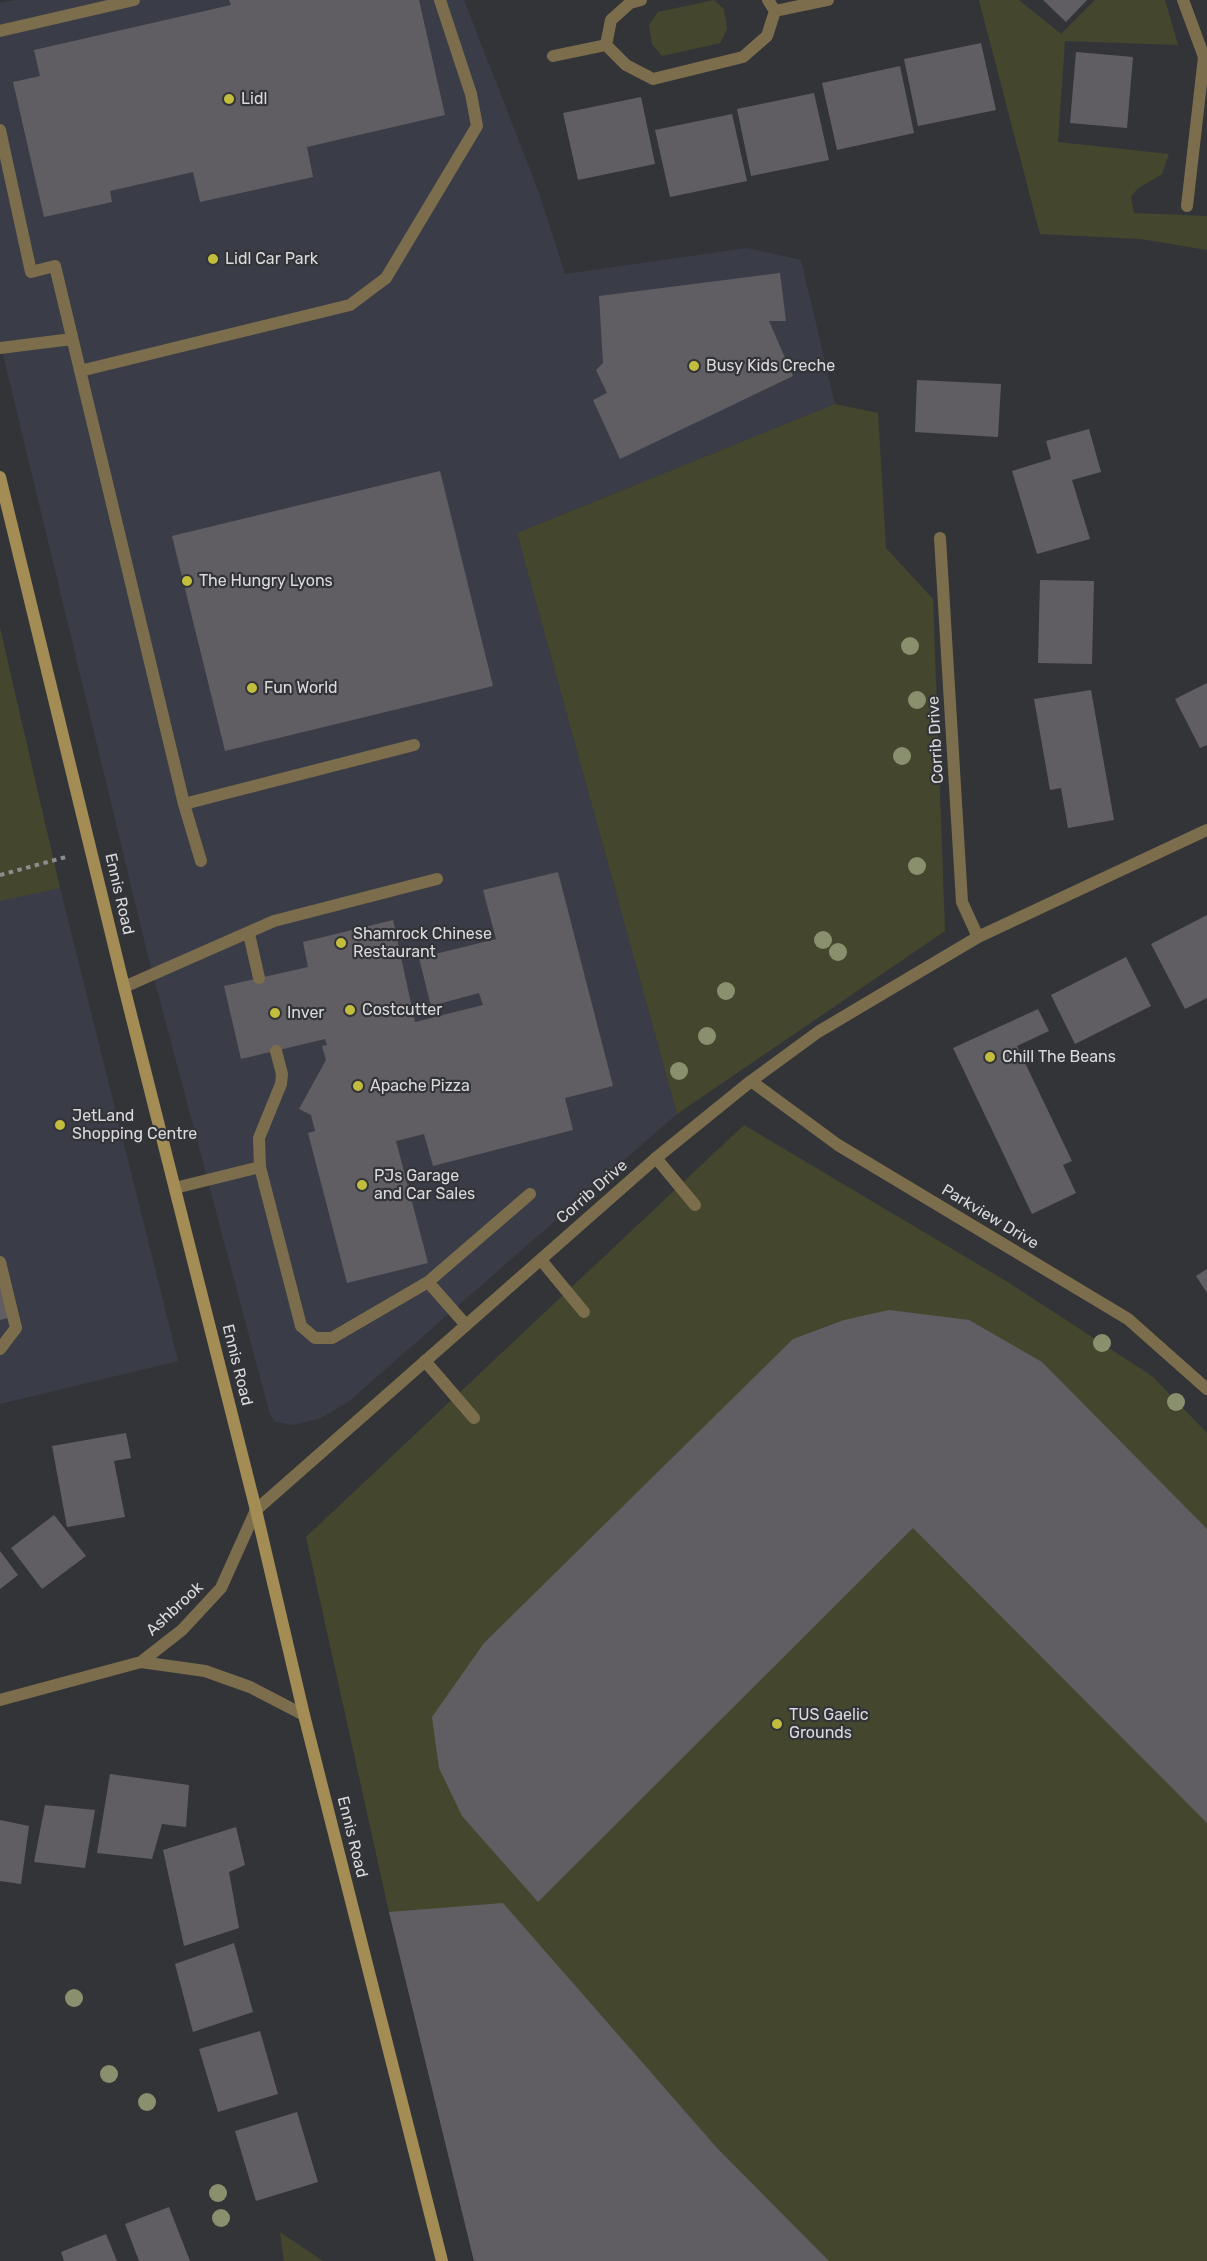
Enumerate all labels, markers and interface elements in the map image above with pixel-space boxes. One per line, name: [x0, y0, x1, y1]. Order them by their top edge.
place label: Lidl: [241, 89, 267, 109]
marker: Lidl: [222, 92, 236, 106]
place label: Lidl Car Park: [225, 249, 318, 269]
marker: Lidl Car Park: [206, 252, 220, 266]
place label: Busy Kids Creche: [706, 356, 835, 376]
marker: Busy Kids Creche: [687, 359, 701, 373]
place label: The Hungry Lyons: [199, 571, 333, 591]
marker: The Hungry Lyons: [180, 574, 194, 588]
place label: Fun World: [264, 678, 338, 698]
marker: Fun World: [245, 681, 259, 695]
street label: Corrib Drive: [924, 696, 948, 784]
street label: Ennis Road: [100, 851, 138, 937]
place label: Shamrock Chinese Restaurant: [353, 924, 492, 962]
marker: Shamrock Chinese Restaurant: [334, 936, 348, 950]
place label: Costcutter: [362, 1000, 442, 1020]
place label: Inver: [287, 1003, 324, 1023]
marker: Costcutter: [343, 1003, 357, 1017]
marker: Inver: [268, 1006, 282, 1020]
place label: Chill The Beans: [1002, 1047, 1116, 1067]
marker: Chill The Beans: [983, 1050, 997, 1064]
place label: Apache Pizza: [370, 1076, 470, 1096]
marker: Apache Pizza: [351, 1079, 365, 1093]
place label: JetLand Shopping Centre: [72, 1106, 197, 1144]
marker: JetLand Shopping Centre: [53, 1118, 67, 1132]
street label: Corrib Drive: [553, 1156, 631, 1228]
place label: PJs Garage and Car Sales: [374, 1166, 475, 1204]
marker: PJs Garage and Car Sales: [355, 1178, 369, 1192]
street label: Parkview Drive: [938, 1180, 1042, 1254]
street label: Ennis Road: [218, 1322, 256, 1408]
street label: Ashbrook: [143, 1578, 207, 1640]
place label: TUS Gaelic Grounds: [789, 1705, 869, 1743]
marker: TUS Gaelic Grounds: [770, 1717, 784, 1731]
street label: Ennis Road: [333, 1794, 371, 1880]

